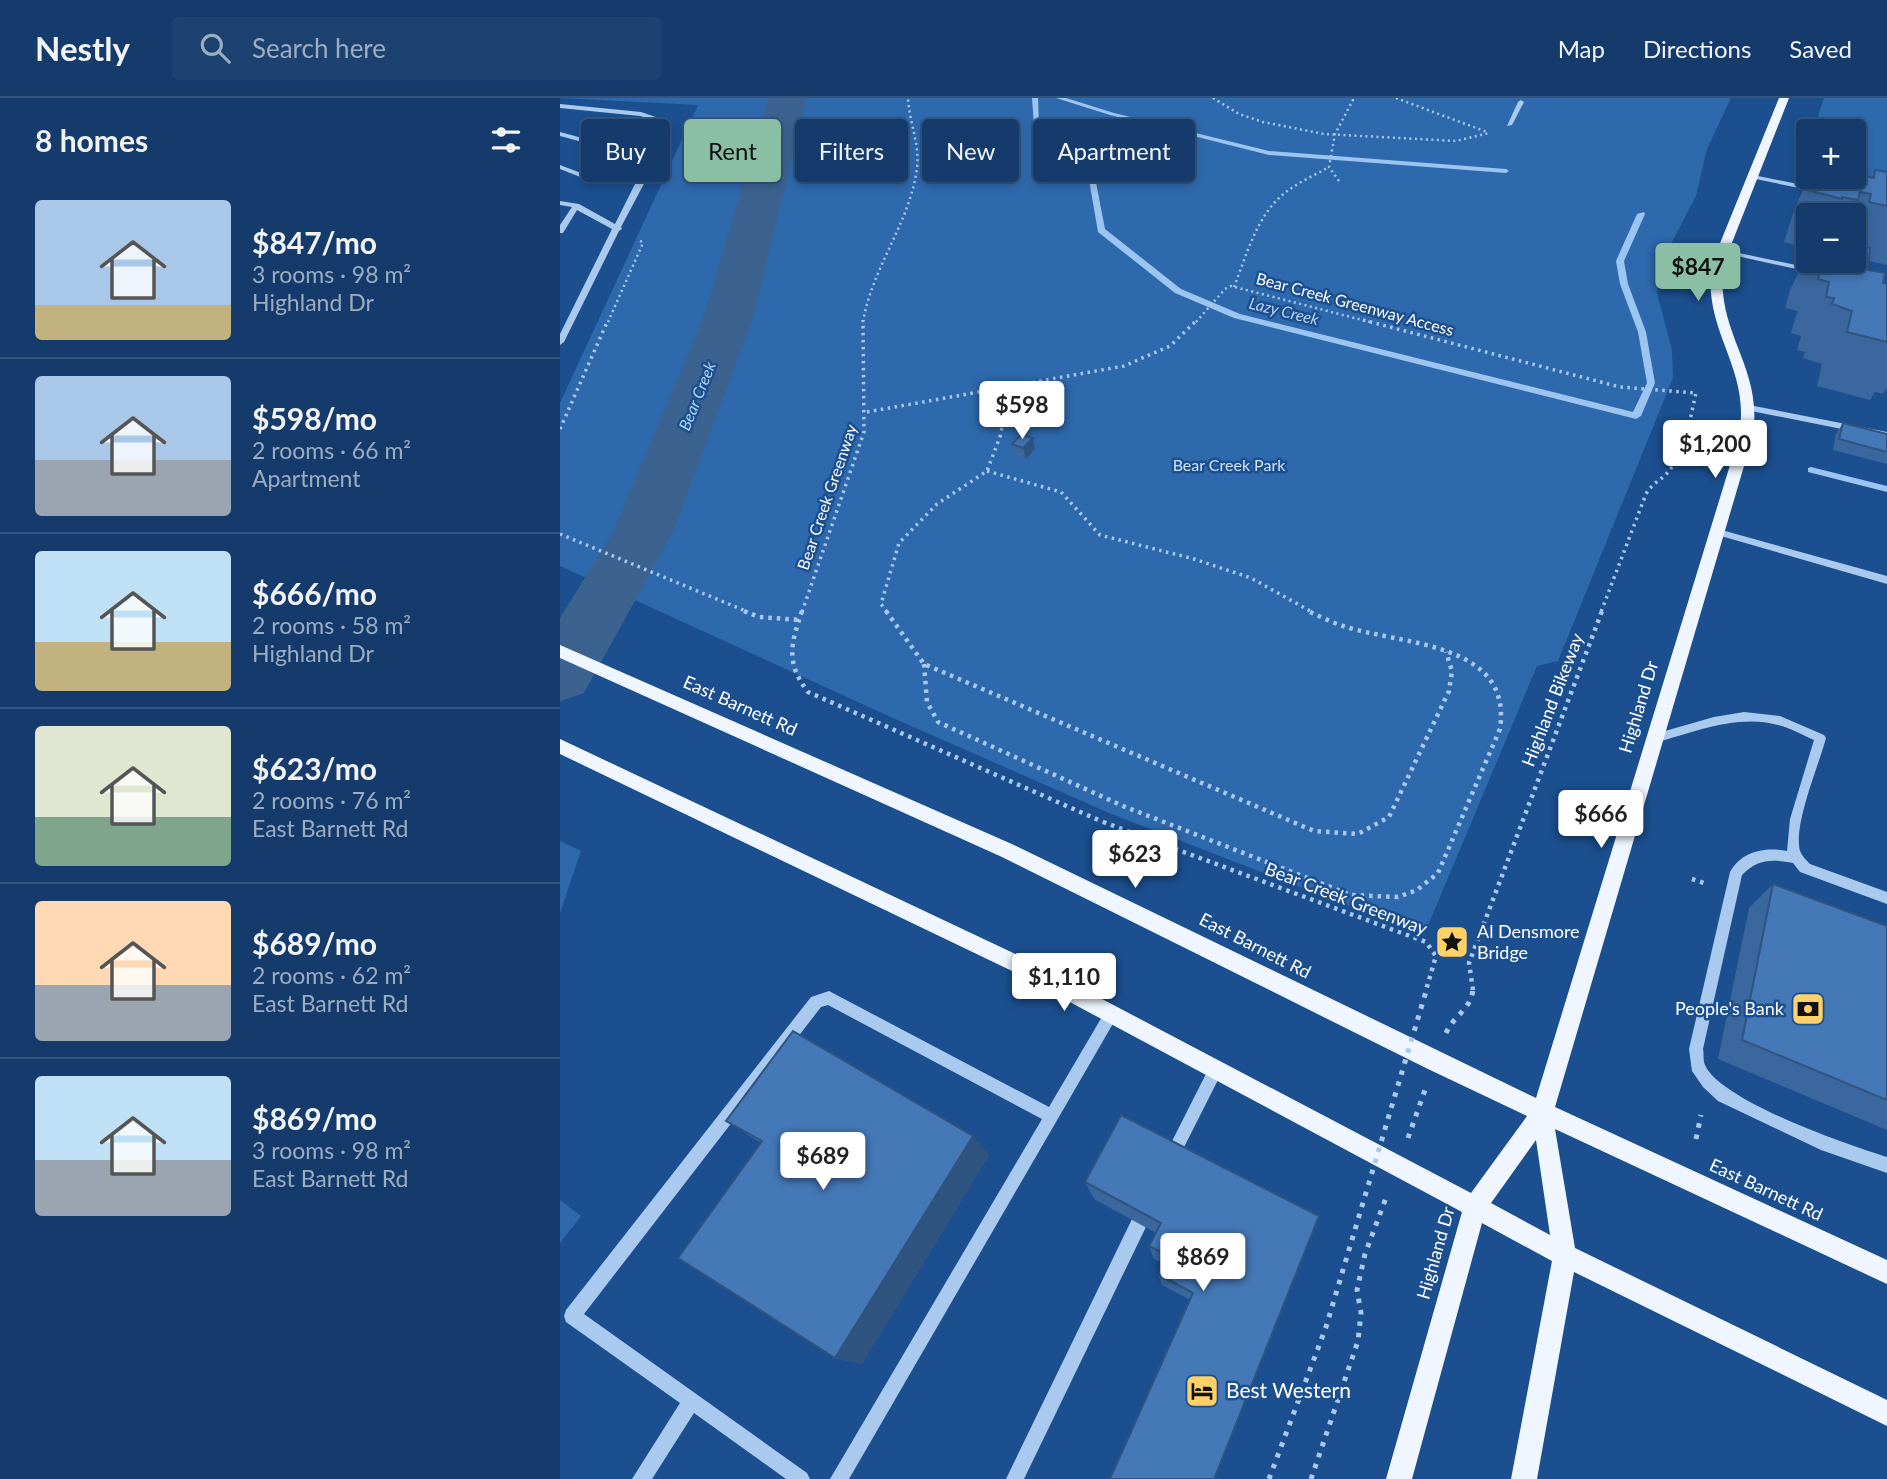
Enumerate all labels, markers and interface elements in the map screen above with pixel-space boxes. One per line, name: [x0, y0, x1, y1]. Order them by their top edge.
search box: [172, 17, 662, 80]
text: Nestly: [35, 28, 130, 68]
icon: search: [196, 29, 234, 67]
text: Search here: [252, 32, 386, 64]
text: Map: [1558, 34, 1605, 63]
text: Directions: [1643, 34, 1751, 63]
text: Saved: [1789, 34, 1852, 63]
chip: Buy: [581, 119, 670, 182]
chip: Rent: [684, 119, 781, 182]
chip: Filters: [795, 119, 908, 182]
chip: New: [922, 119, 1019, 182]
chip: Apartment: [1033, 119, 1195, 182]
map controls: [1796, 119, 1866, 273]
button: +: [1796, 119, 1866, 189]
icon: filters: [487, 121, 525, 159]
text: 8 homes: [35, 122, 148, 158]
button: −: [1796, 203, 1866, 273]
text: $847/mo: [252, 224, 377, 260]
icon: home: [91, 228, 175, 312]
pin: $847: [1657, 244, 1739, 303]
text: $847: [1671, 252, 1725, 280]
text: 3 rooms · 98 m²: [252, 260, 411, 288]
street label: Bear Creek Greenway Access: [1254, 268, 1456, 339]
text: Highland Dr: [252, 288, 374, 316]
water label: Lazy Creek: [1247, 293, 1321, 328]
water label: Bear Creek: [674, 358, 719, 433]
pin: $598: [981, 382, 1063, 441]
text: $598: [995, 390, 1049, 418]
text: $598/mo: [252, 400, 377, 436]
icon: home: [91, 404, 175, 488]
pin: $1,200: [1658, 420, 1772, 480]
street label: Bear Creek Greenway: [793, 421, 861, 572]
text: $1,200: [1679, 429, 1751, 457]
text: 2 rooms · 66 m²: [252, 436, 411, 464]
park label: Bear Creek Park: [1173, 455, 1286, 474]
text: Apartment: [252, 464, 360, 492]
text: $666/mo: [252, 575, 377, 611]
icon: home: [91, 579, 175, 663]
text: 2 rooms · 58 m²: [252, 611, 411, 639]
street label: Highland Bikeway: [1517, 629, 1588, 769]
text: Highland Dr: [252, 639, 374, 667]
street label: Highland Dr: [1614, 657, 1663, 755]
street label: East Barnett Rd: [680, 670, 801, 740]
text: $623/mo: [252, 750, 377, 786]
icon: home: [91, 754, 175, 838]
text: 2 rooms · 76 m²: [252, 786, 411, 814]
pin: $666: [1560, 790, 1642, 850]
text: $666: [1574, 799, 1628, 827]
text: East Barnett Rd: [252, 814, 408, 842]
pin: $623: [1094, 830, 1176, 890]
text: $623: [1108, 839, 1162, 867]
street label: Bear Creek Greenway: [1262, 857, 1431, 939]
street label: East Barnett Rd: [1196, 908, 1315, 983]
place label: Al Densmore Bridge: [1477, 920, 1580, 963]
place icon: Al Densmore Bridge: [1433, 923, 1471, 961]
text: $689/mo: [252, 925, 377, 961]
icon: home: [91, 929, 175, 1013]
pin: $1,110: [1007, 954, 1121, 1013]
text: 2 rooms · 62 m²: [252, 961, 411, 989]
text: $1,110: [1028, 962, 1100, 990]
text: East Barnett Rd: [252, 989, 408, 1017]
bank icon: People's Bank: [1789, 990, 1827, 1028]
place label: People's Bank: [1675, 997, 1785, 1019]
text: $869/mo: [252, 1100, 377, 1136]
icon: home: [91, 1104, 175, 1188]
pin: $689: [782, 1132, 864, 1192]
text: 3 rooms · 98 m²: [252, 1136, 411, 1164]
text: $689: [796, 1141, 850, 1169]
street label: East Barnett Rd: [1706, 1153, 1827, 1225]
text: East Barnett Rd: [252, 1164, 408, 1192]
street label: Highland Dr: [1411, 1203, 1459, 1302]
pin: $869: [1162, 1234, 1244, 1293]
text: $869: [1176, 1242, 1230, 1270]
hotel icon: Best Western: [1183, 1372, 1221, 1410]
place label: Best Western: [1226, 1377, 1351, 1402]

